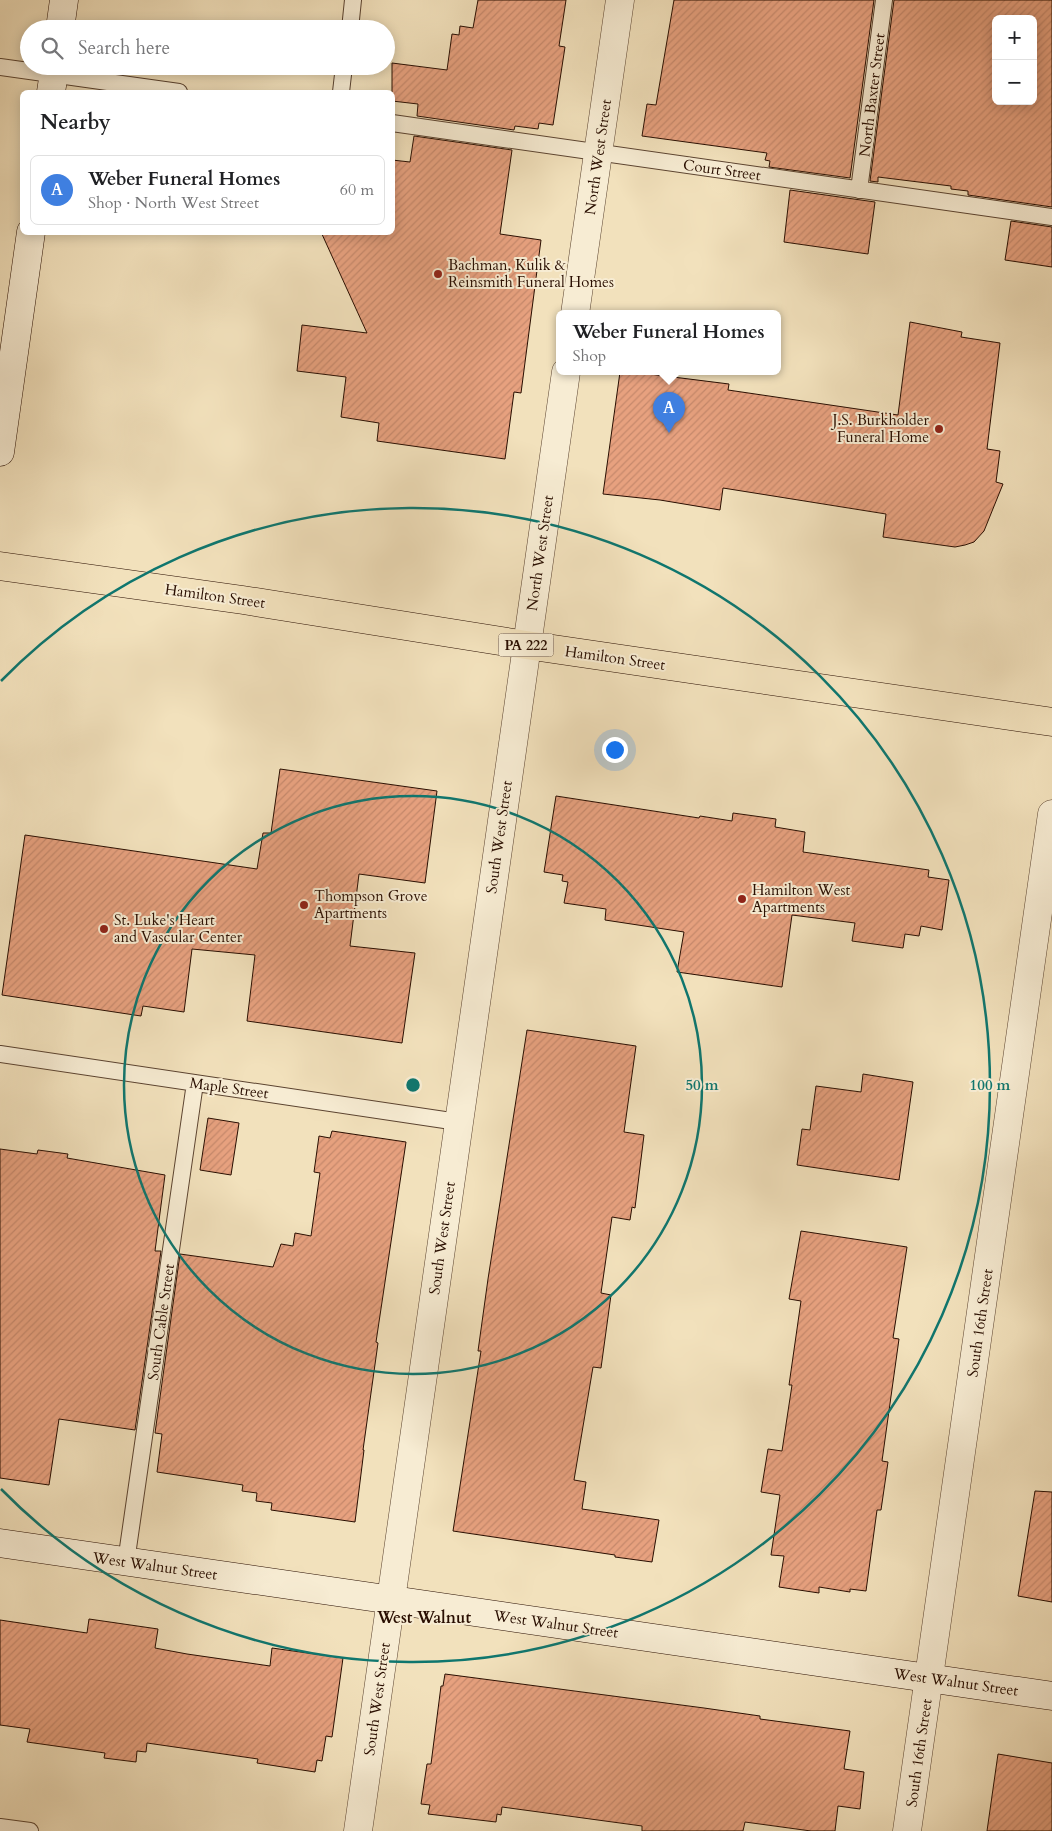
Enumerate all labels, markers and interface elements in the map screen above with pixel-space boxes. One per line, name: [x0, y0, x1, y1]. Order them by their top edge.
map controls: [992, 15, 1037, 105]
button: +: [992, 15, 1037, 60]
search box: [20, 20, 395, 75]
street label: North Baxter Street: [854, 32, 890, 158]
icon: search: [38, 34, 66, 62]
text: Search here: [78, 35, 170, 61]
button: −: [992, 60, 1037, 105]
street label: North West Street: [580, 98, 616, 216]
text: Nearby: [40, 108, 111, 137]
street label: Court Street: [682, 155, 762, 185]
text: Weber Funeral Homes: [88, 166, 280, 192]
text: A: [51, 179, 63, 201]
text: 60 m: [340, 179, 374, 201]
text: Shop · North West Street: [88, 192, 259, 214]
place label: Bachman, Kulik & Reinsmith Funeral Homes: [448, 255, 614, 292]
marker: Bachman, Kulik & Reinsmith Funeral Homes: [432, 268, 444, 280]
popup: [556, 310, 781, 375]
text: Weber Funeral Homes: [572, 319, 765, 345]
text: Shop: [572, 345, 606, 367]
pin: A: [653, 392, 685, 433]
place label: J.S. Burkholder Funeral Home: [830, 410, 930, 447]
marker: J.S. Burkholder Funeral Home: [933, 423, 945, 435]
street label: North West Street: [522, 494, 558, 612]
street label: Hamilton Street: [163, 579, 267, 613]
road number: PA 222: [498, 634, 554, 656]
street label: Hamilton Street: [563, 641, 667, 675]
your location: [602, 737, 628, 763]
street label: South West Street: [481, 779, 517, 895]
place label: Hamilton West Apartments: [752, 880, 851, 917]
place label: Thompson Grove Apartments: [314, 886, 428, 923]
marker: Hamilton West Apartments: [736, 893, 748, 905]
marker: Thompson Grove Apartments: [298, 899, 310, 911]
place label: St. Luke's Heart and Vascular Center: [114, 910, 243, 947]
marker: St. Luke's Heart and Vascular Center: [98, 923, 110, 935]
street label: Maple Street: [188, 1073, 270, 1103]
text: 50 m: [685, 1075, 719, 1095]
text: 100 m: [970, 1075, 1011, 1095]
centre of rings: [404, 1076, 422, 1094]
street label: South West Street: [424, 1180, 460, 1296]
street label: South Cable Street: [143, 1262, 179, 1382]
street label: South 16th Street: [962, 1267, 998, 1379]
street label: West Walnut Street: [90, 1547, 219, 1585]
street label: West Walnut Street: [491, 1605, 620, 1643]
district label: West Walnut: [376, 1607, 471, 1629]
street label: South West Street: [359, 1641, 395, 1757]
street label: West Walnut Street: [891, 1663, 1020, 1701]
street label: South 16th Street: [901, 1697, 937, 1809]

